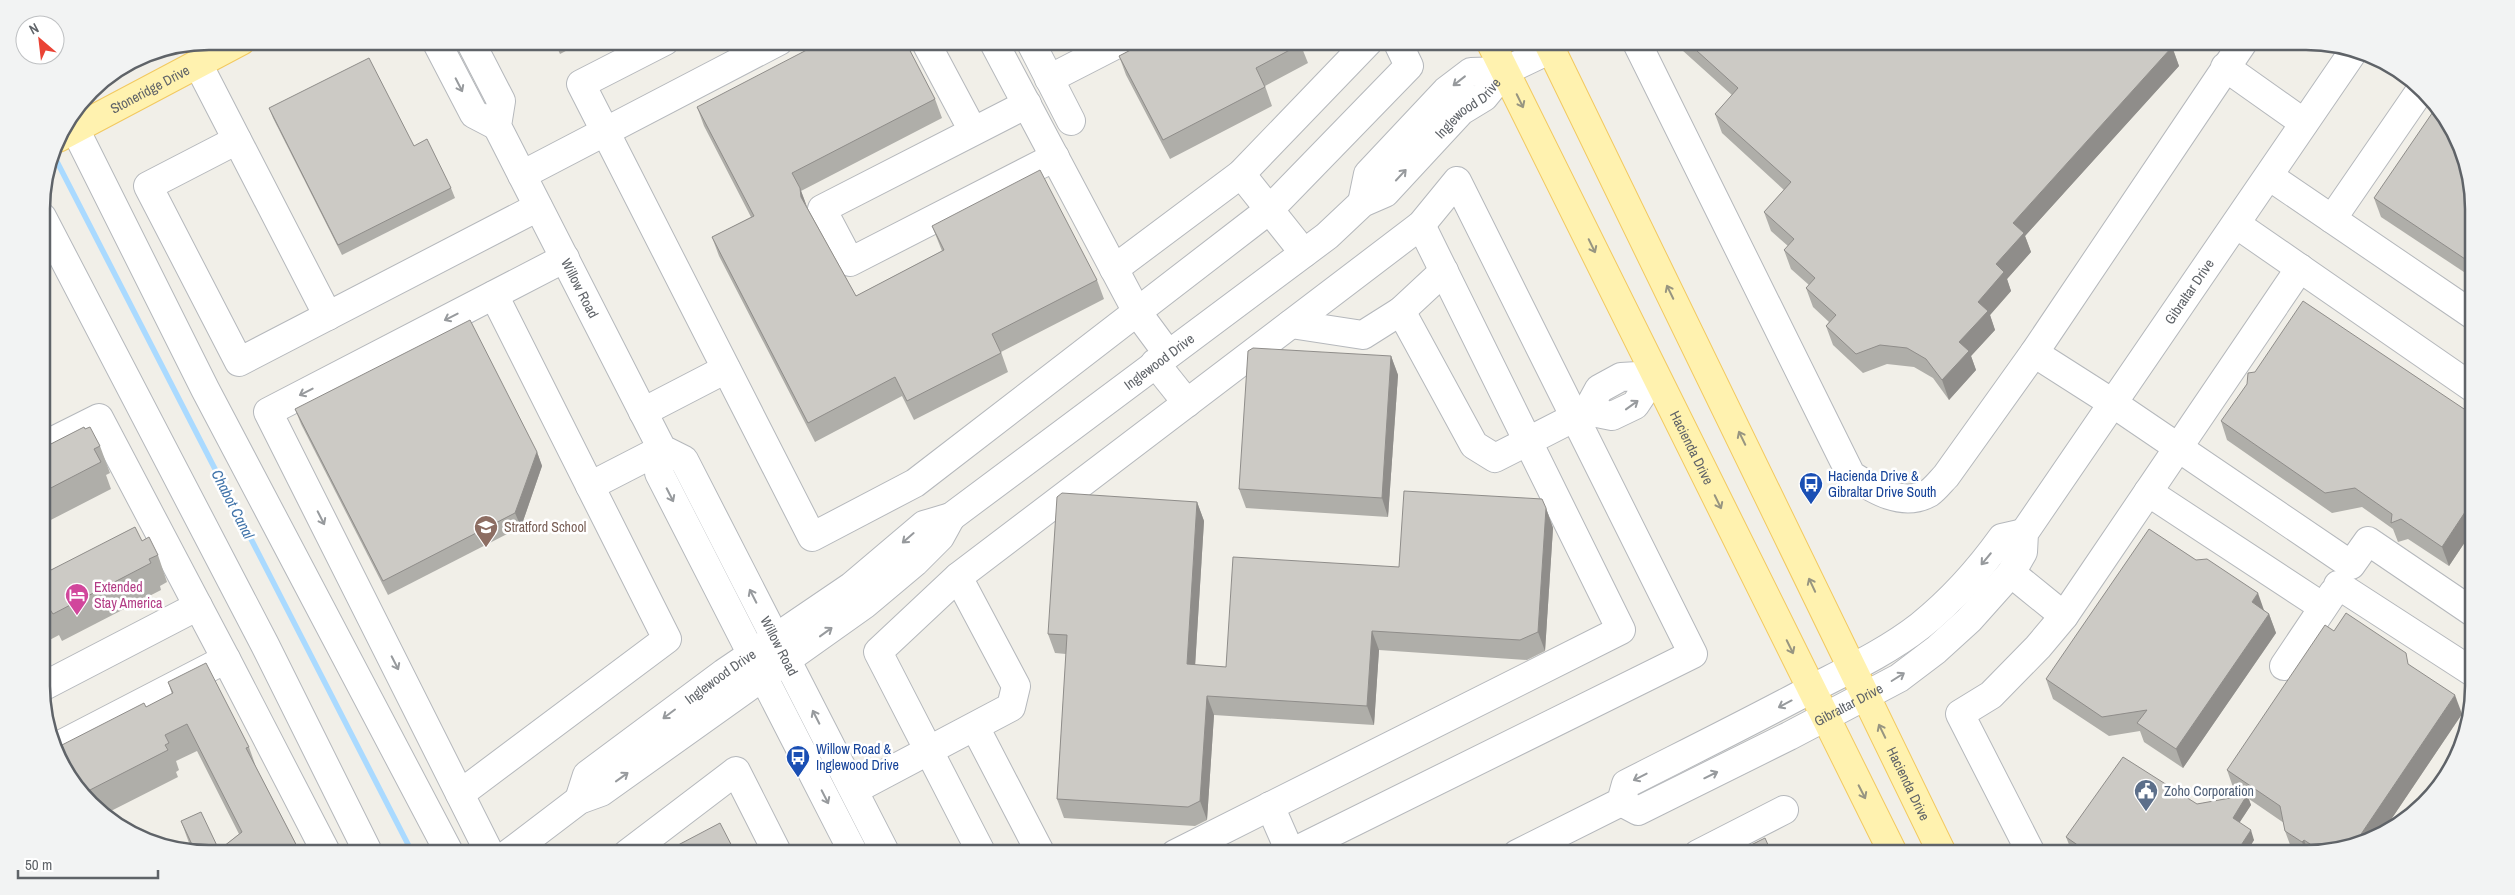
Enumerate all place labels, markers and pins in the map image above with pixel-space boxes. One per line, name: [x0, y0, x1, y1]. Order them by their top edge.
place label: Hacienda Drive & Gibraltar Drive South: [1828, 467, 1936, 501]
bus stop icon: Hacienda Drive & Gibraltar Drive South: [1798, 471, 1824, 505]
school or university icon: Stratford School: [473, 514, 499, 548]
place label: Stratford School: [504, 518, 586, 536]
place label: Extended Stay America: [94, 578, 163, 612]
hotel icon: Extended Stay America: [64, 582, 90, 616]
place label: Willow Road & Inglewood Drive: [816, 740, 899, 774]
bus stop icon: Willow Road & Inglewood Drive: [785, 744, 811, 778]
public building icon: Zoho Corporation: [2133, 778, 2159, 812]
place label: Zoho Corporation: [2164, 782, 2254, 800]

